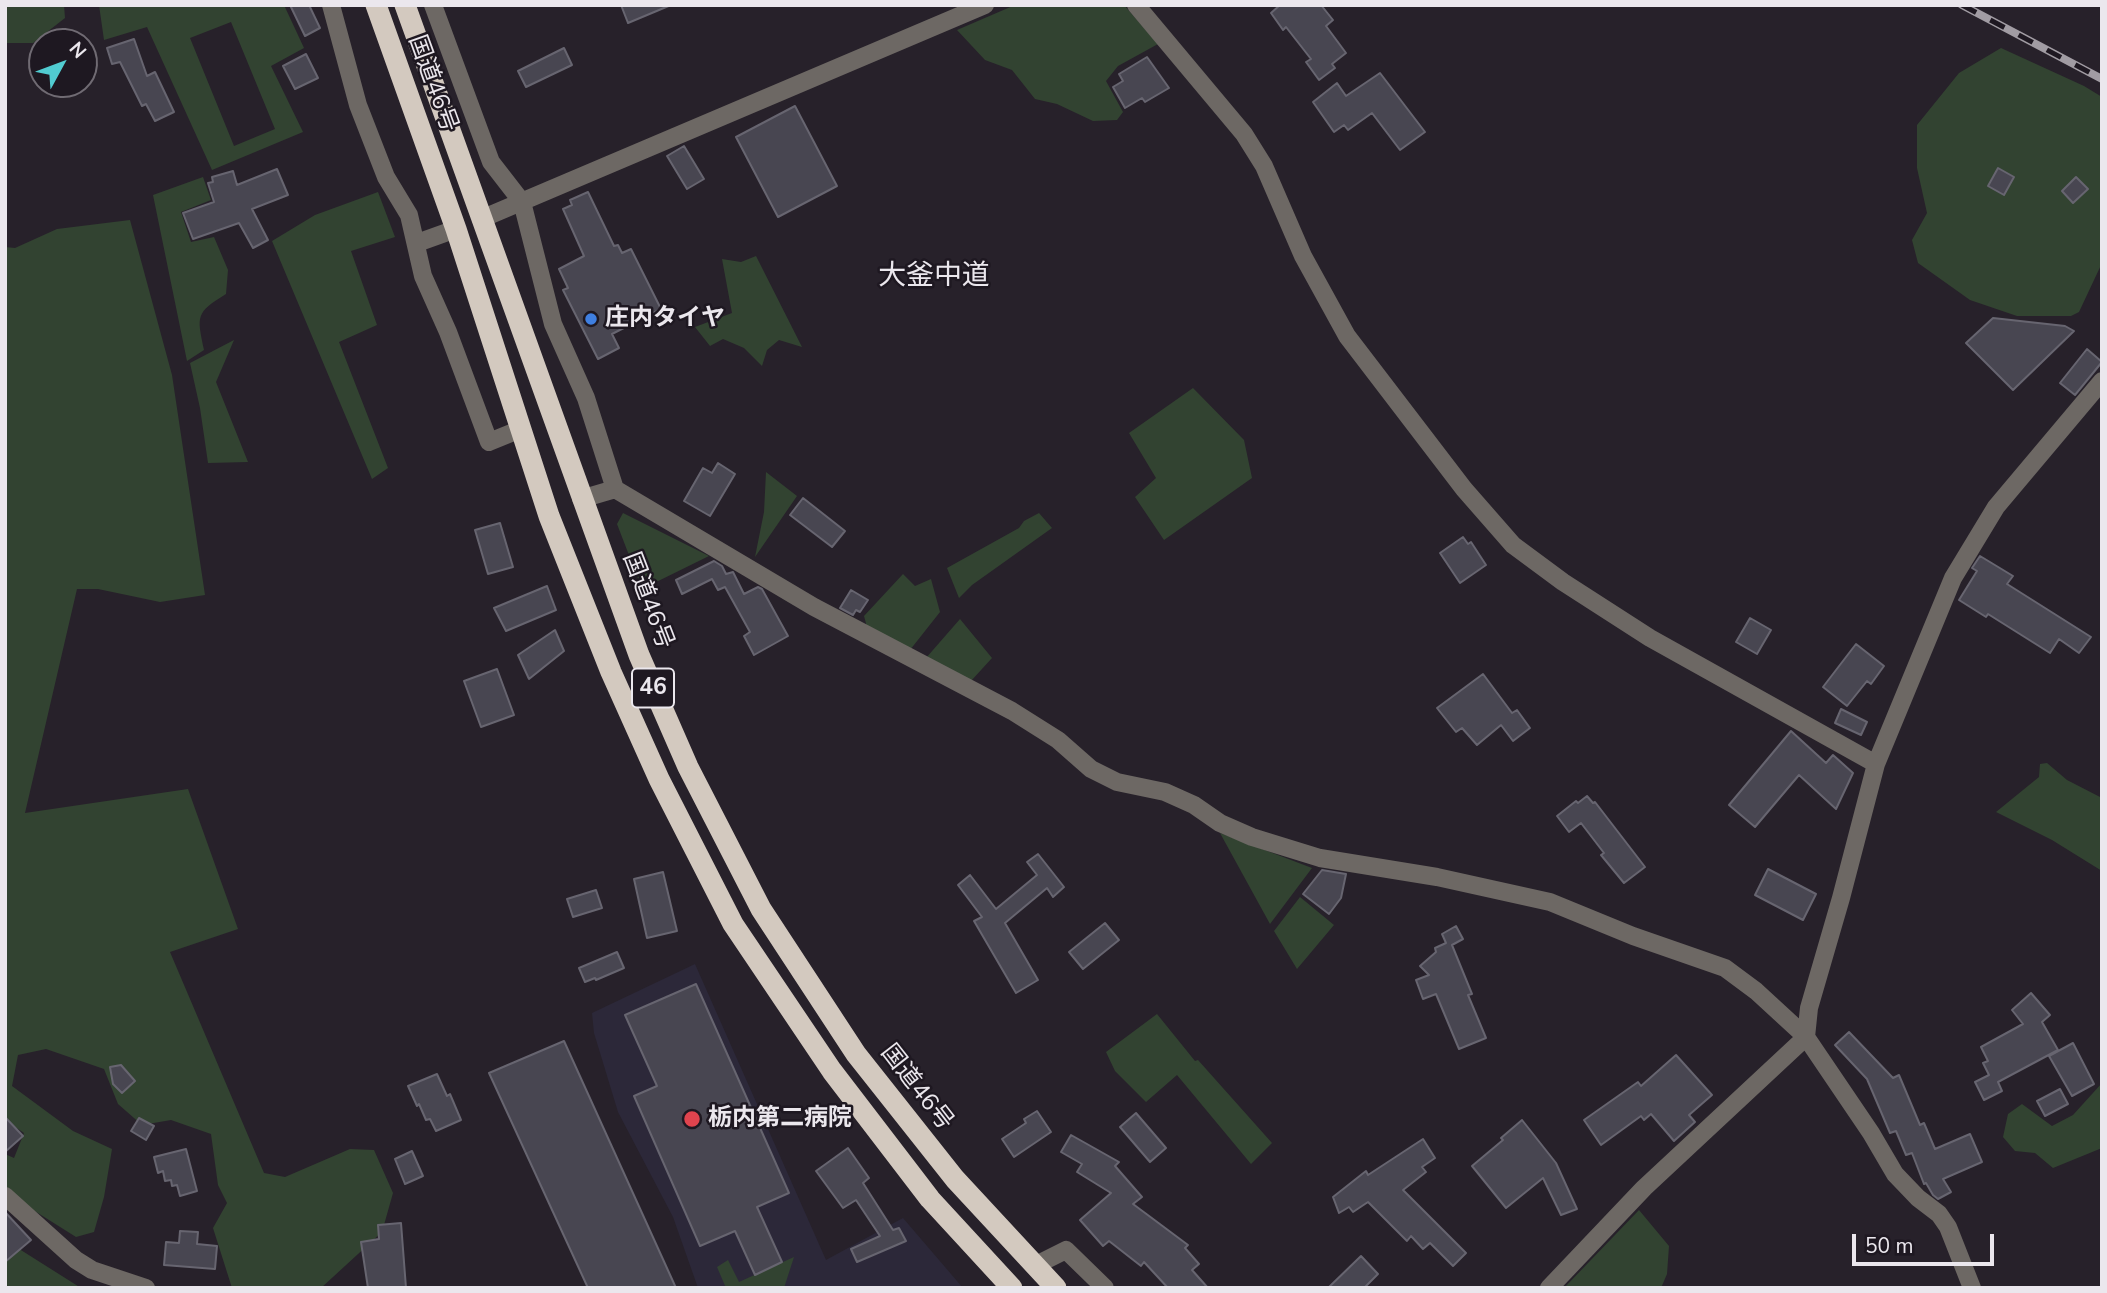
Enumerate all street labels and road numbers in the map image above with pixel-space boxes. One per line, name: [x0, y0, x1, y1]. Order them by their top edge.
street label: 国道46号: [401, 32, 463, 136]
street label: 国道46号: [615, 549, 679, 653]
road number: 46: [632, 668, 674, 708]
street label: 国道46号: [874, 1039, 958, 1137]

